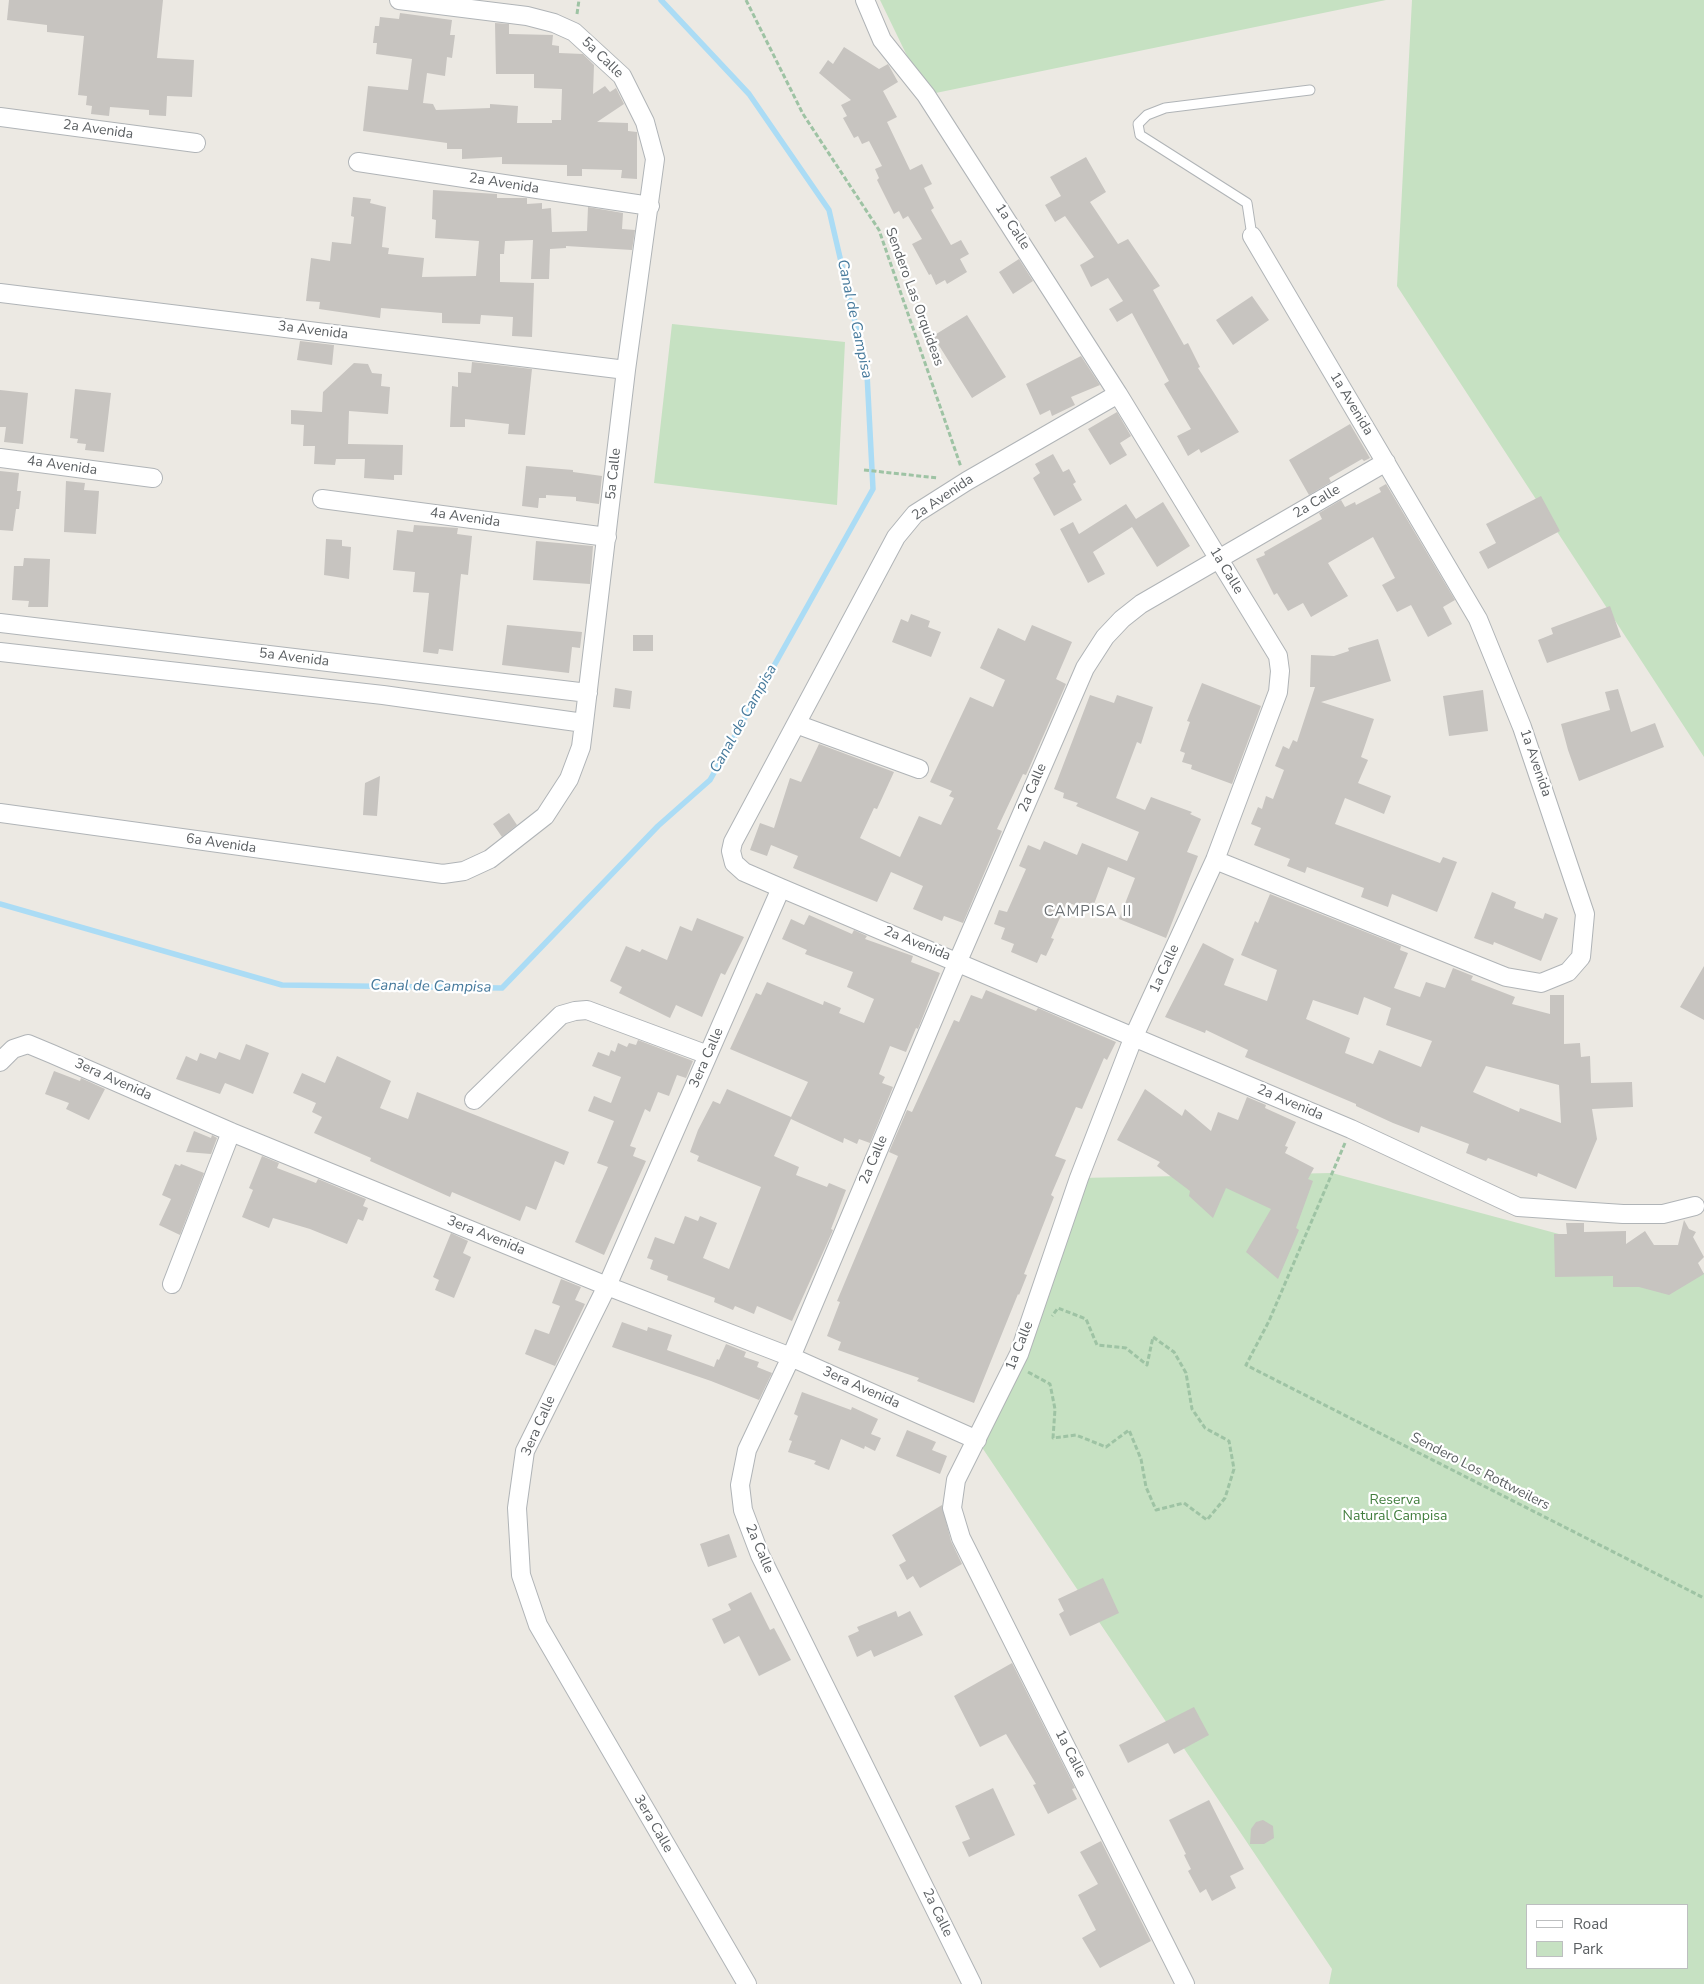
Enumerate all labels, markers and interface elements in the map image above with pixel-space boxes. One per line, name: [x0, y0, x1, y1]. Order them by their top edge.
street label: 5a Calle: [578, 34, 626, 82]
street label: 2a Avenida: [62, 117, 134, 143]
street label: 2a Avenida: [468, 170, 540, 198]
street label: 1a Calle: [991, 201, 1033, 253]
street label: Sendero Las Orquideas: [881, 226, 947, 368]
water label: Canal de Campisa: [833, 258, 875, 380]
street label: 3a Avenida: [277, 318, 349, 344]
street label: 1a Avenida: [1326, 369, 1376, 439]
street label: 5a Calle: [603, 447, 625, 501]
street label: 4a Avenida: [26, 453, 98, 479]
street label: 2a Avenida: [909, 471, 977, 525]
street label: 2a Calle: [1291, 481, 1343, 523]
street label: 4a Avenida: [429, 505, 501, 531]
street label: 1a Calle: [1205, 545, 1247, 597]
street label: 5a Avenida: [258, 645, 330, 671]
water label: Canal de Campisa: [707, 662, 781, 776]
street label: 1a Avenida: [1516, 727, 1554, 799]
street label: 2a Calle: [1015, 761, 1051, 815]
street label: 6a Avenida: [185, 831, 257, 857]
district label: CAMPISA II: [1042, 903, 1134, 921]
street label: 2a Avenida: [881, 923, 953, 965]
street label: 1a Calle: [1146, 942, 1184, 996]
water label: Canal de Campisa: [370, 977, 492, 997]
street label: 3era Calle: [686, 1025, 728, 1091]
street label: 3era Avenida: [72, 1055, 154, 1105]
street label: 2a Avenida: [1254, 1081, 1326, 1125]
street label: 2a Calle: [856, 1133, 892, 1187]
street label: 3era Avenida: [444, 1213, 528, 1259]
street label: 1a Calle: [1003, 1319, 1037, 1373]
street label: 3era Avenida: [820, 1363, 902, 1413]
street label: 3era Calle: [518, 1393, 560, 1459]
street label: Sendero Los Rottweilers: [1408, 1430, 1552, 1514]
park label: Reserva Natural Campisa: [1343, 1493, 1447, 1525]
street label: 2a Calle: [741, 1522, 777, 1576]
street label: 1a Calle: [1051, 1727, 1089, 1781]
street label: 3era Calle: [630, 1792, 676, 1856]
street label: 2a Calle: [918, 1886, 956, 1940]
legend: [1526, 1904, 1689, 1969]
text: Road: [1573, 1914, 1608, 1934]
text: Park: [1573, 1939, 1603, 1959]

